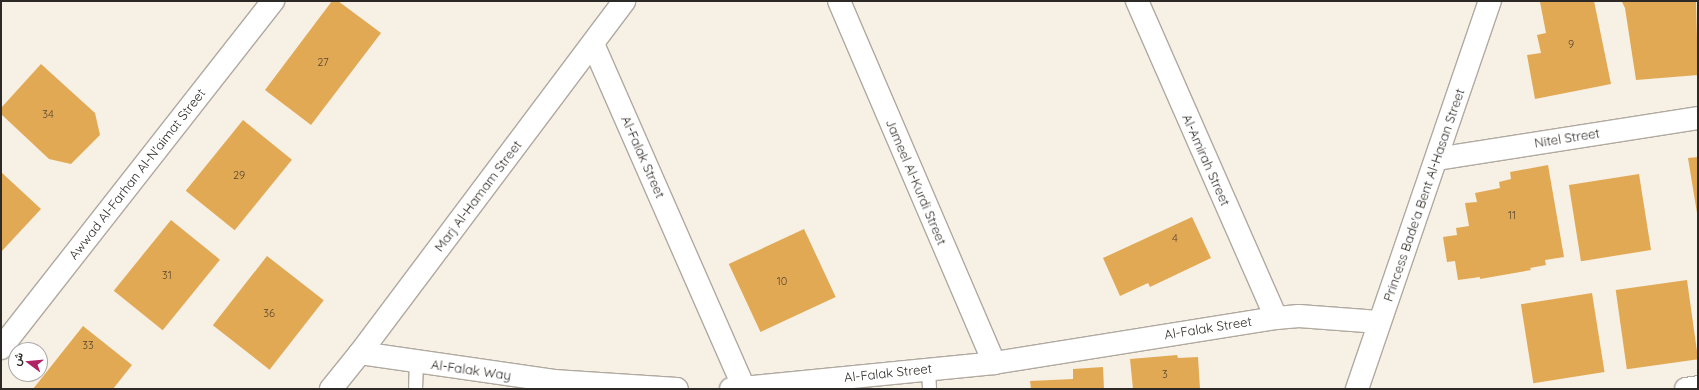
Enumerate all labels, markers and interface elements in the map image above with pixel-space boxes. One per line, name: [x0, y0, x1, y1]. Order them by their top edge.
house number: 9: [1568, 37, 1574, 51]
house number: 27: [317, 55, 329, 69]
street label: Awwad Al-Farhan Al-N'aimat Street: [66, 86, 208, 262]
street label: Princess Bade'a Bent Al-Hasan Street: [1380, 87, 1468, 303]
house number: 34: [42, 107, 54, 121]
street label: Al-Amirah Street: [1179, 112, 1233, 208]
street label: Al-Falak Street: [618, 113, 668, 201]
street label: Jameel Al-Kurdi Street: [882, 117, 950, 247]
street label: Nitel Street: [1533, 125, 1601, 151]
street label: Marj Al-Hamam Street: [431, 137, 525, 255]
house number: 29: [233, 168, 245, 182]
house number: 11: [1508, 208, 1516, 222]
house number: 4: [1172, 231, 1178, 245]
house number: 31: [162, 268, 172, 282]
house number: 10: [777, 274, 787, 288]
house number: 36: [263, 306, 275, 320]
street label: Al-Falak Street: [1163, 313, 1253, 343]
house number: 33: [82, 338, 94, 352]
north arrow: [8, 342, 48, 382]
text: ش: [9, 351, 26, 367]
street label: Al-Falak Way: [430, 357, 512, 383]
street label: Al-Falak Street: [843, 361, 933, 385]
house number: 3: [1162, 367, 1168, 381]

